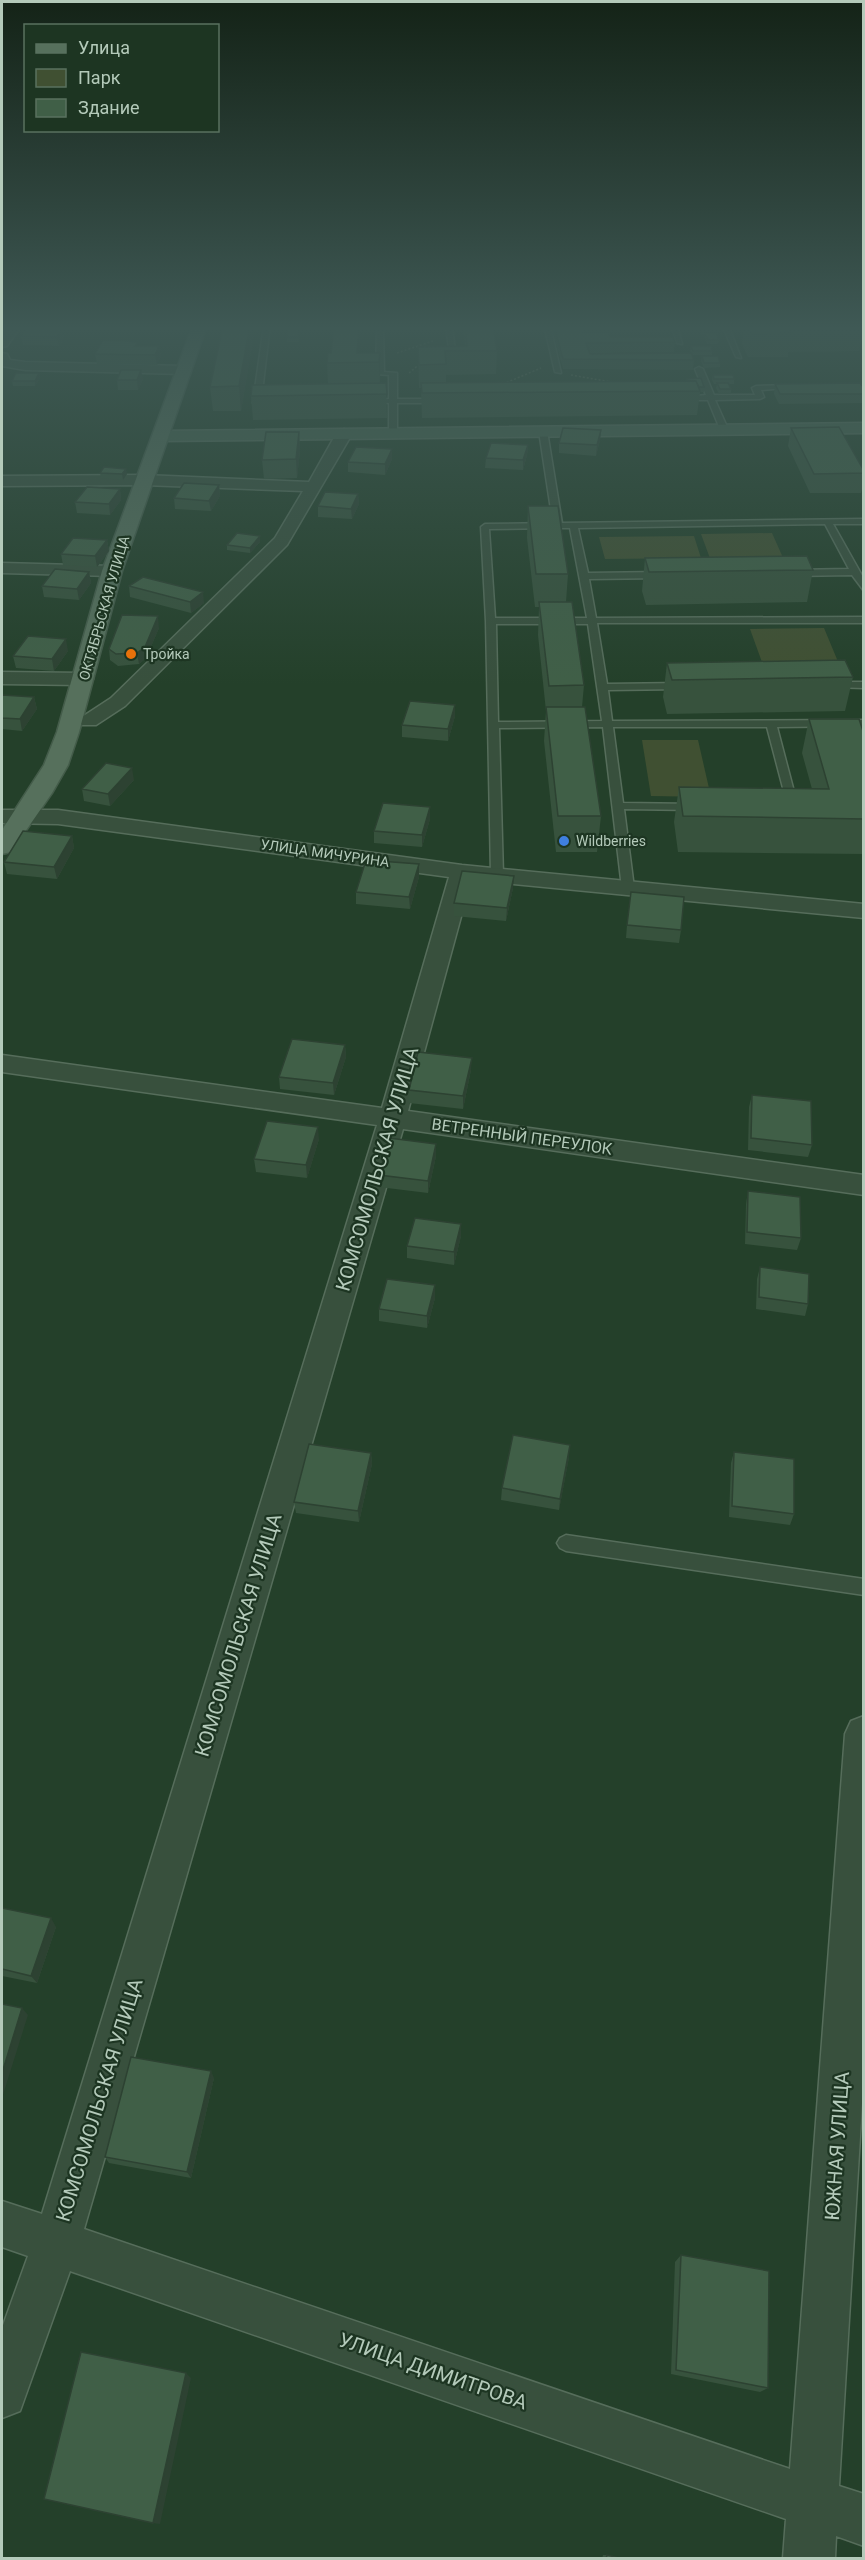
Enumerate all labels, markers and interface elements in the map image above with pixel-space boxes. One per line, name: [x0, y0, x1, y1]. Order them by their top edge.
legend: [24, 24, 219, 132]
text: Улица: [78, 37, 130, 58]
text: Парк: [78, 67, 121, 88]
text: Здание: [78, 97, 140, 118]
street label: ОКТЯБРЬСКАЯ УЛИЦА: [76, 534, 132, 682]
place label: Тройка: [143, 646, 190, 662]
marker: Тройка: [124, 647, 138, 661]
place label: Wildberries: [576, 833, 646, 849]
marker: Wildberries: [557, 834, 571, 848]
street label: УЛИЦА МИЧУРИНА: [260, 836, 390, 870]
street label: КОМСОМОЛЬСКАЯ УЛИЦА: [331, 1044, 423, 1294]
street label: ВЕТРЕННЫЙ ПЕРЕУЛОК: [431, 1114, 614, 1159]
street label: КОМСОМОЛЬСКАЯ УЛИЦА: [190, 1510, 286, 1760]
street label: КОМСОМОЛЬСКАЯ УЛИЦА: [51, 1975, 147, 2225]
street label: ЮЖНАЯ УЛИЦА: [820, 2071, 854, 2221]
street label: УЛИЦА ДИМИТРОВА: [336, 2327, 530, 2415]

